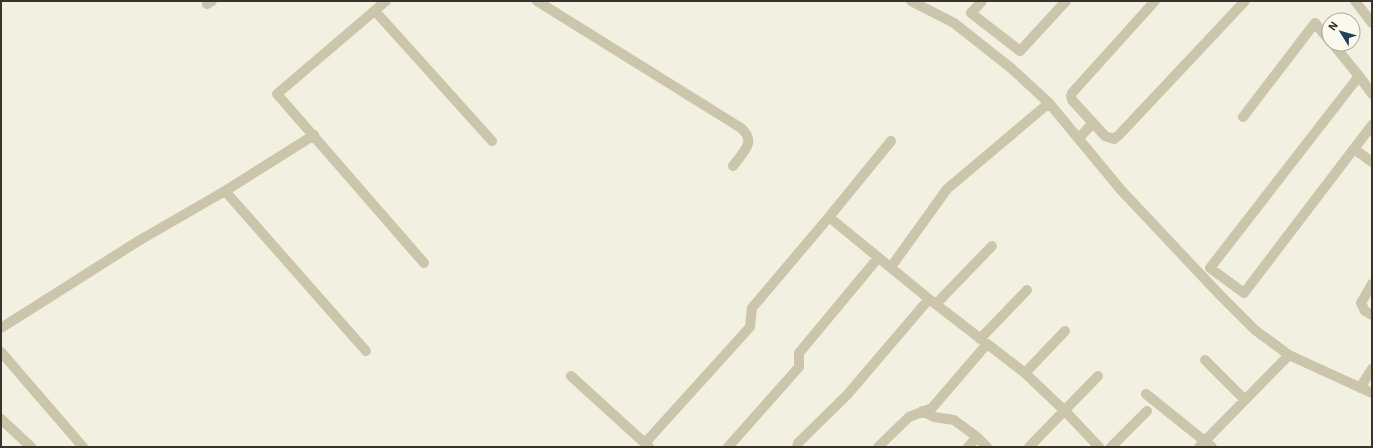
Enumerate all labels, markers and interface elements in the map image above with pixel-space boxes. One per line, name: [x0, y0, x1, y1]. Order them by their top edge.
north arrow: [1321, 12, 1361, 52]
text: N: [1325, 19, 1341, 33]

